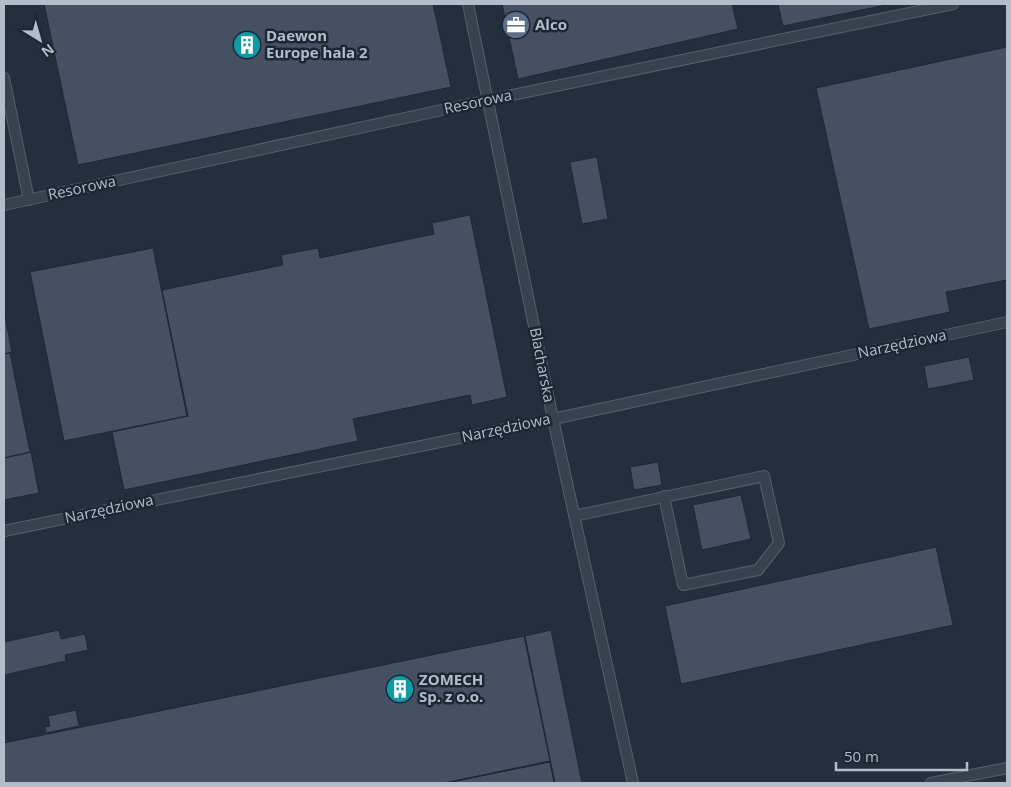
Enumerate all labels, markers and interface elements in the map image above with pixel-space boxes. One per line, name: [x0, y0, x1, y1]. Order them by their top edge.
office icon: Alco: [501, 10, 531, 40]
place label: Alco: [535, 14, 567, 34]
north arrow: [15, 15, 65, 65]
place label: Daewon Europe hala 2: [266, 25, 368, 62]
building icon: Daewon Europe hala 2: [232, 30, 262, 60]
text: N: [38, 40, 58, 62]
street label: Resorowa: [442, 84, 514, 118]
street label: Resorowa: [46, 170, 118, 204]
street label: Narzędziowa: [856, 324, 948, 362]
street label: Blacharska: [526, 326, 560, 404]
street label: Narzędziowa: [460, 408, 552, 446]
street label: Narzędziowa: [63, 489, 155, 527]
place label: ZOMECH Sp. z o.o.: [419, 669, 483, 706]
building icon: ZOMECH Sp. z o.o.: [385, 674, 415, 704]
scale bar: [836, 740, 967, 772]
text: 50 m: [844, 746, 879, 766]

